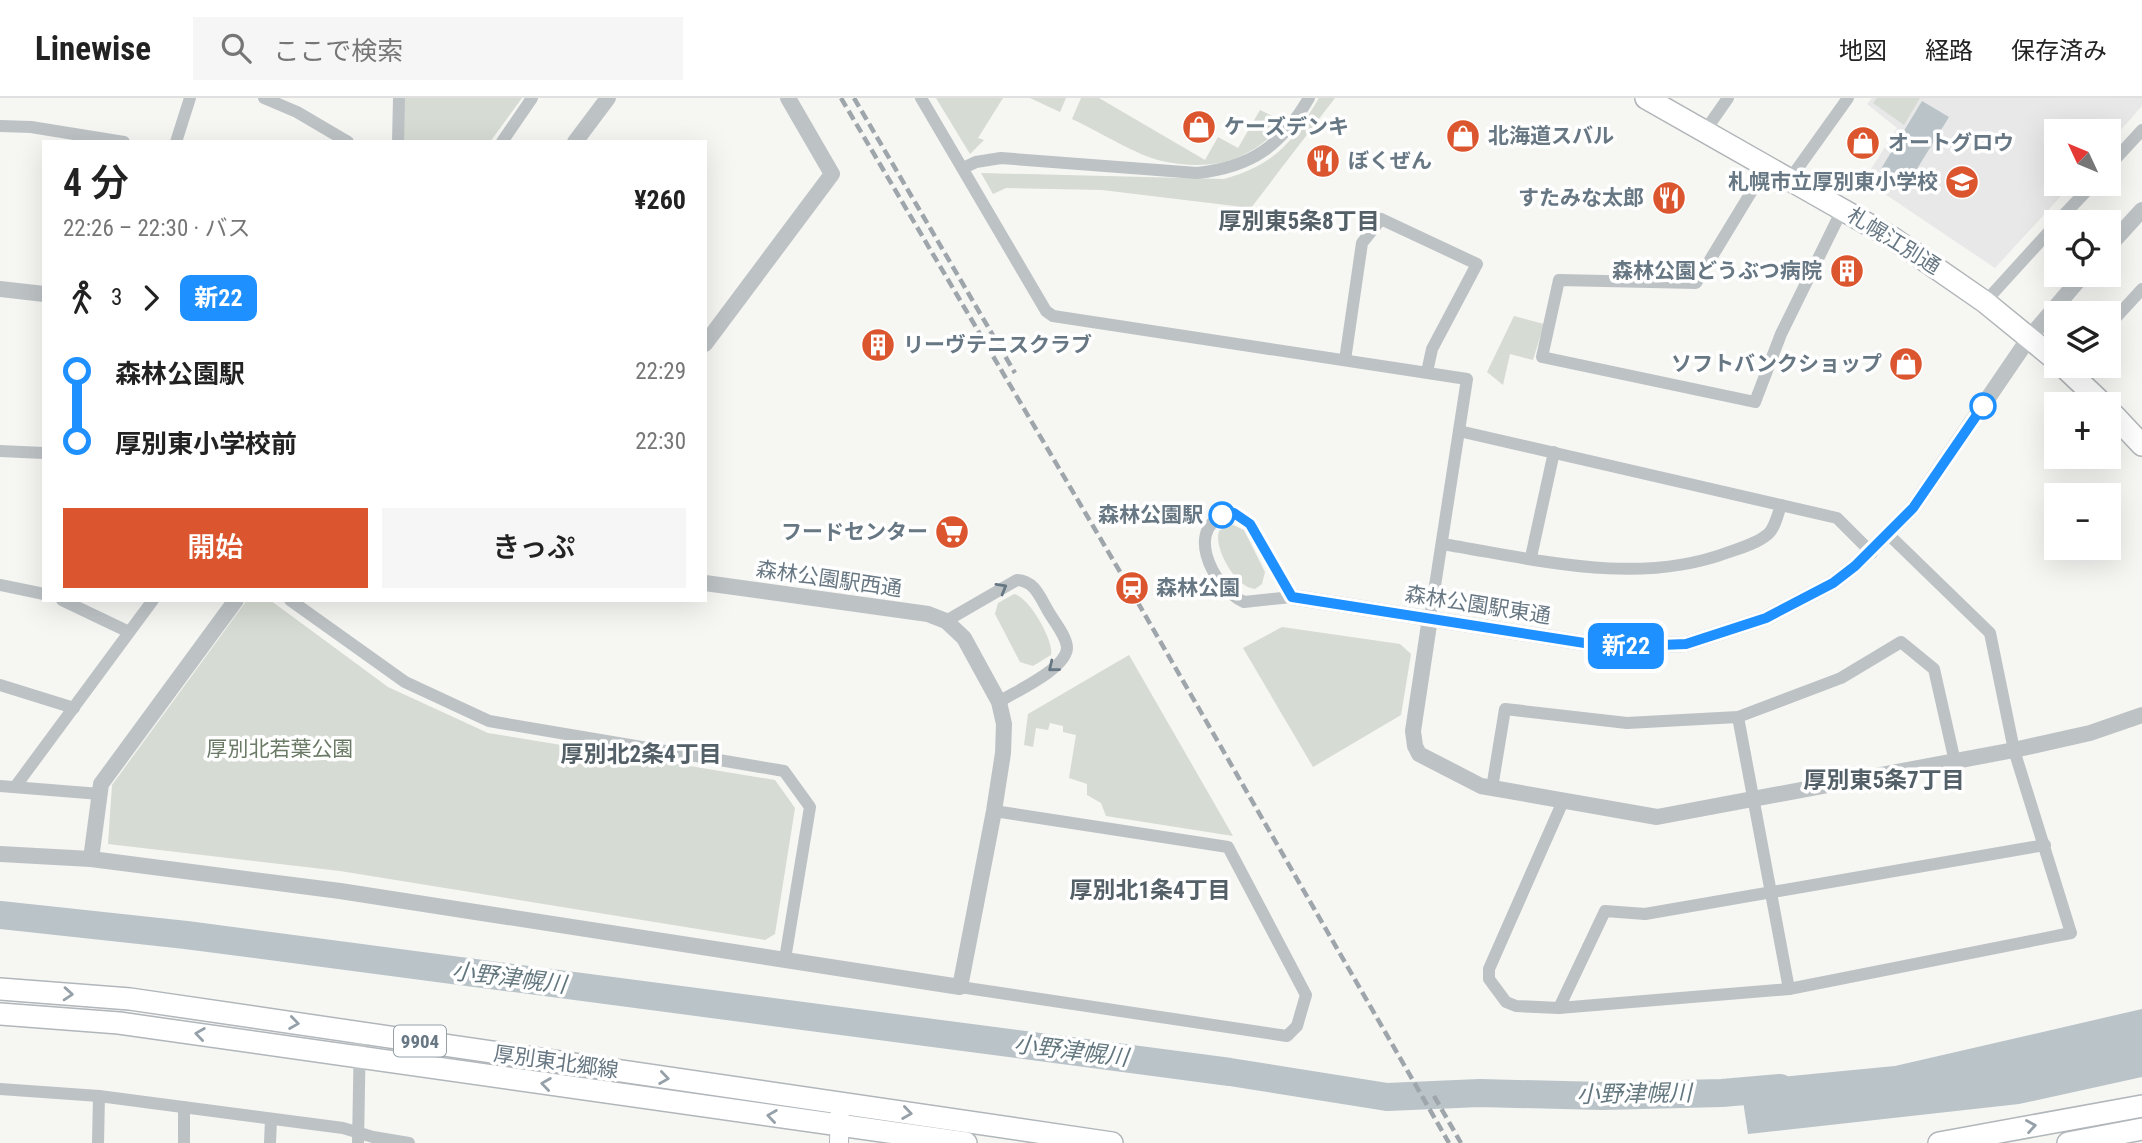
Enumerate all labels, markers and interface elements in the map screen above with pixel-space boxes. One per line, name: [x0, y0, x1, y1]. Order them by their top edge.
search box: [193, 17, 683, 80]
text: Linewise: [35, 29, 151, 68]
icon: search: [217, 29, 255, 67]
text: ここで検索: [273, 36, 403, 66]
text: 地図: [1839, 37, 1887, 65]
text: 経路: [1925, 37, 1973, 65]
text: 保存済み: [2011, 37, 2107, 65]
shop icon: ケーズデンキ: [1180, 108, 1218, 146]
place label: ケーズデンキ: [1224, 115, 1349, 139]
shop icon: 北海道スバル: [1444, 117, 1482, 155]
north arrow: [2044, 119, 2121, 196]
map controls: [2044, 119, 2121, 560]
place label: 北海道スバル: [1488, 124, 1614, 148]
shop icon: オートグロウ: [1844, 124, 1882, 162]
place label: オートグロウ: [1888, 131, 2014, 155]
restaurant icon: ぼくぜん: [1304, 142, 1342, 180]
place label: ぼくぜん: [1348, 149, 1432, 173]
text: 4 分: [63, 161, 129, 205]
school or university icon: 札幌市立厚別東小学校: [1943, 163, 1981, 201]
place label: 札幌市立厚別東小学校: [1728, 170, 1938, 194]
restaurant icon: すたみな太郎: [1650, 179, 1688, 217]
text: ¥260: [634, 185, 686, 215]
place label: すたみな太郎: [1518, 186, 1644, 210]
street label: 札幌江別通: [1843, 203, 1945, 279]
district label: 厚別東5条8丁目: [1218, 208, 1380, 235]
button: locate: [2044, 210, 2121, 287]
text: 22:26 – 22:30 · バス: [63, 215, 250, 242]
building icon: 森林公園どうぶつ病院: [1828, 252, 1866, 290]
place label: 森林公園どうぶつ病院: [1612, 259, 1822, 283]
icon: walk: [63, 279, 101, 317]
icon: forward: [132, 279, 170, 317]
text: 3: [111, 284, 122, 311]
text: 新22: [194, 284, 243, 312]
button: layers: [2044, 301, 2121, 378]
building icon: リーヴテニスクラブ: [859, 326, 897, 364]
place label: リーヴテニスクラブ: [903, 333, 1092, 357]
shop icon: ソフトバンクショップ: [1887, 345, 1925, 383]
place label: ソフトバンクショップ: [1671, 352, 1882, 376]
text: 22:29: [635, 358, 686, 385]
text: 森林公園駅: [115, 359, 245, 389]
button: +: [2044, 392, 2121, 469]
unlabelled marker: [1970, 393, 1996, 419]
text: 22:30: [635, 428, 686, 455]
text: 厚別東小学校前: [115, 429, 297, 459]
button: −: [2044, 483, 2121, 560]
marker: 森林公園駅: [1209, 502, 1235, 528]
place label: 森林公園駅: [1098, 503, 1203, 527]
button: 開始: [63, 508, 368, 588]
button: きっぷ: [382, 508, 686, 588]
supermarket icon: フードセンター: [933, 513, 971, 551]
place label: フードセンター: [781, 520, 928, 544]
street label: 森林公園駅西通: [755, 557, 903, 601]
station icon: 森林公園: [1113, 569, 1151, 607]
place label: 森林公園: [1156, 576, 1240, 600]
street label: 森林公園駅東通: [1404, 582, 1552, 628]
one-way arrow: [995, 583, 1008, 596]
line badge: 新22: [1586, 623, 1666, 669]
text: 新22: [1602, 632, 1650, 660]
one-way arrow: [1049, 659, 1061, 672]
park label: 厚別北若葉公園: [207, 737, 354, 761]
district label: 厚別北2条4丁目: [560, 741, 722, 768]
district label: 厚別東5条7丁目: [1803, 767, 1965, 794]
district label: 厚別北1条4丁目: [1069, 877, 1231, 904]
water label: 小野津幌川: [450, 958, 571, 999]
one-way arrow: [63, 986, 74, 1001]
one-way arrow: [288, 1015, 300, 1030]
road number: 9904: [394, 1026, 446, 1057]
one-way arrow: [194, 1027, 206, 1042]
water label: 小野津幌川: [1012, 1031, 1133, 1072]
street label: 厚別東北郷線: [492, 1041, 620, 1083]
one-way arrow: [658, 1070, 670, 1085]
one-way arrow: [540, 1077, 552, 1092]
water label: 小野津幌川: [1576, 1079, 1695, 1109]
one-way arrow: [901, 1106, 913, 1121]
one-way arrow: [766, 1108, 777, 1123]
one-way arrow: [2025, 1120, 2037, 1135]

